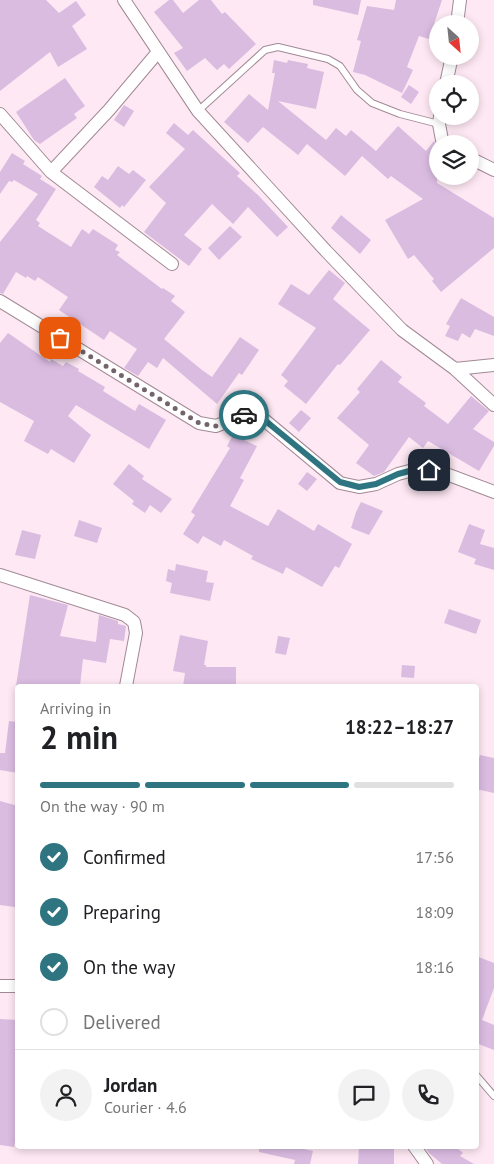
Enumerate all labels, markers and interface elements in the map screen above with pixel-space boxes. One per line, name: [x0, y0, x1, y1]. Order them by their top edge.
north arrow: [429, 15, 479, 65]
map controls: [429, 15, 479, 185]
button: locate: [429, 75, 479, 125]
button: layers: [429, 135, 479, 185]
pin: [39, 317, 81, 359]
icon: bag: [46, 324, 74, 352]
courier: [219, 390, 269, 440]
icon: car: [230, 401, 258, 429]
pin: [408, 449, 450, 491]
icon: home: [415, 456, 443, 484]
text: Arriving in: [40, 698, 111, 718]
text: 18:22–18:27: [345, 715, 454, 739]
text: 2 min: [40, 716, 118, 758]
text: On the way · 90 m: [40, 796, 165, 816]
icon: check: [40, 843, 68, 871]
text: Confirmed: [83, 845, 166, 869]
text: 17:56: [416, 847, 454, 867]
icon: check: [40, 898, 68, 926]
text: Preparing: [83, 900, 161, 924]
text: 18:09: [416, 902, 454, 922]
icon: check: [40, 953, 68, 981]
text: On the way: [83, 955, 175, 979]
text: 18:16: [416, 957, 454, 977]
text: Delivered: [83, 1010, 161, 1034]
button: person: [40, 1069, 92, 1121]
button: chat: [338, 1069, 390, 1121]
button: phone: [402, 1069, 454, 1121]
text: Jordan: [104, 1073, 157, 1097]
text: Courier · 4.6: [104, 1097, 187, 1117]

